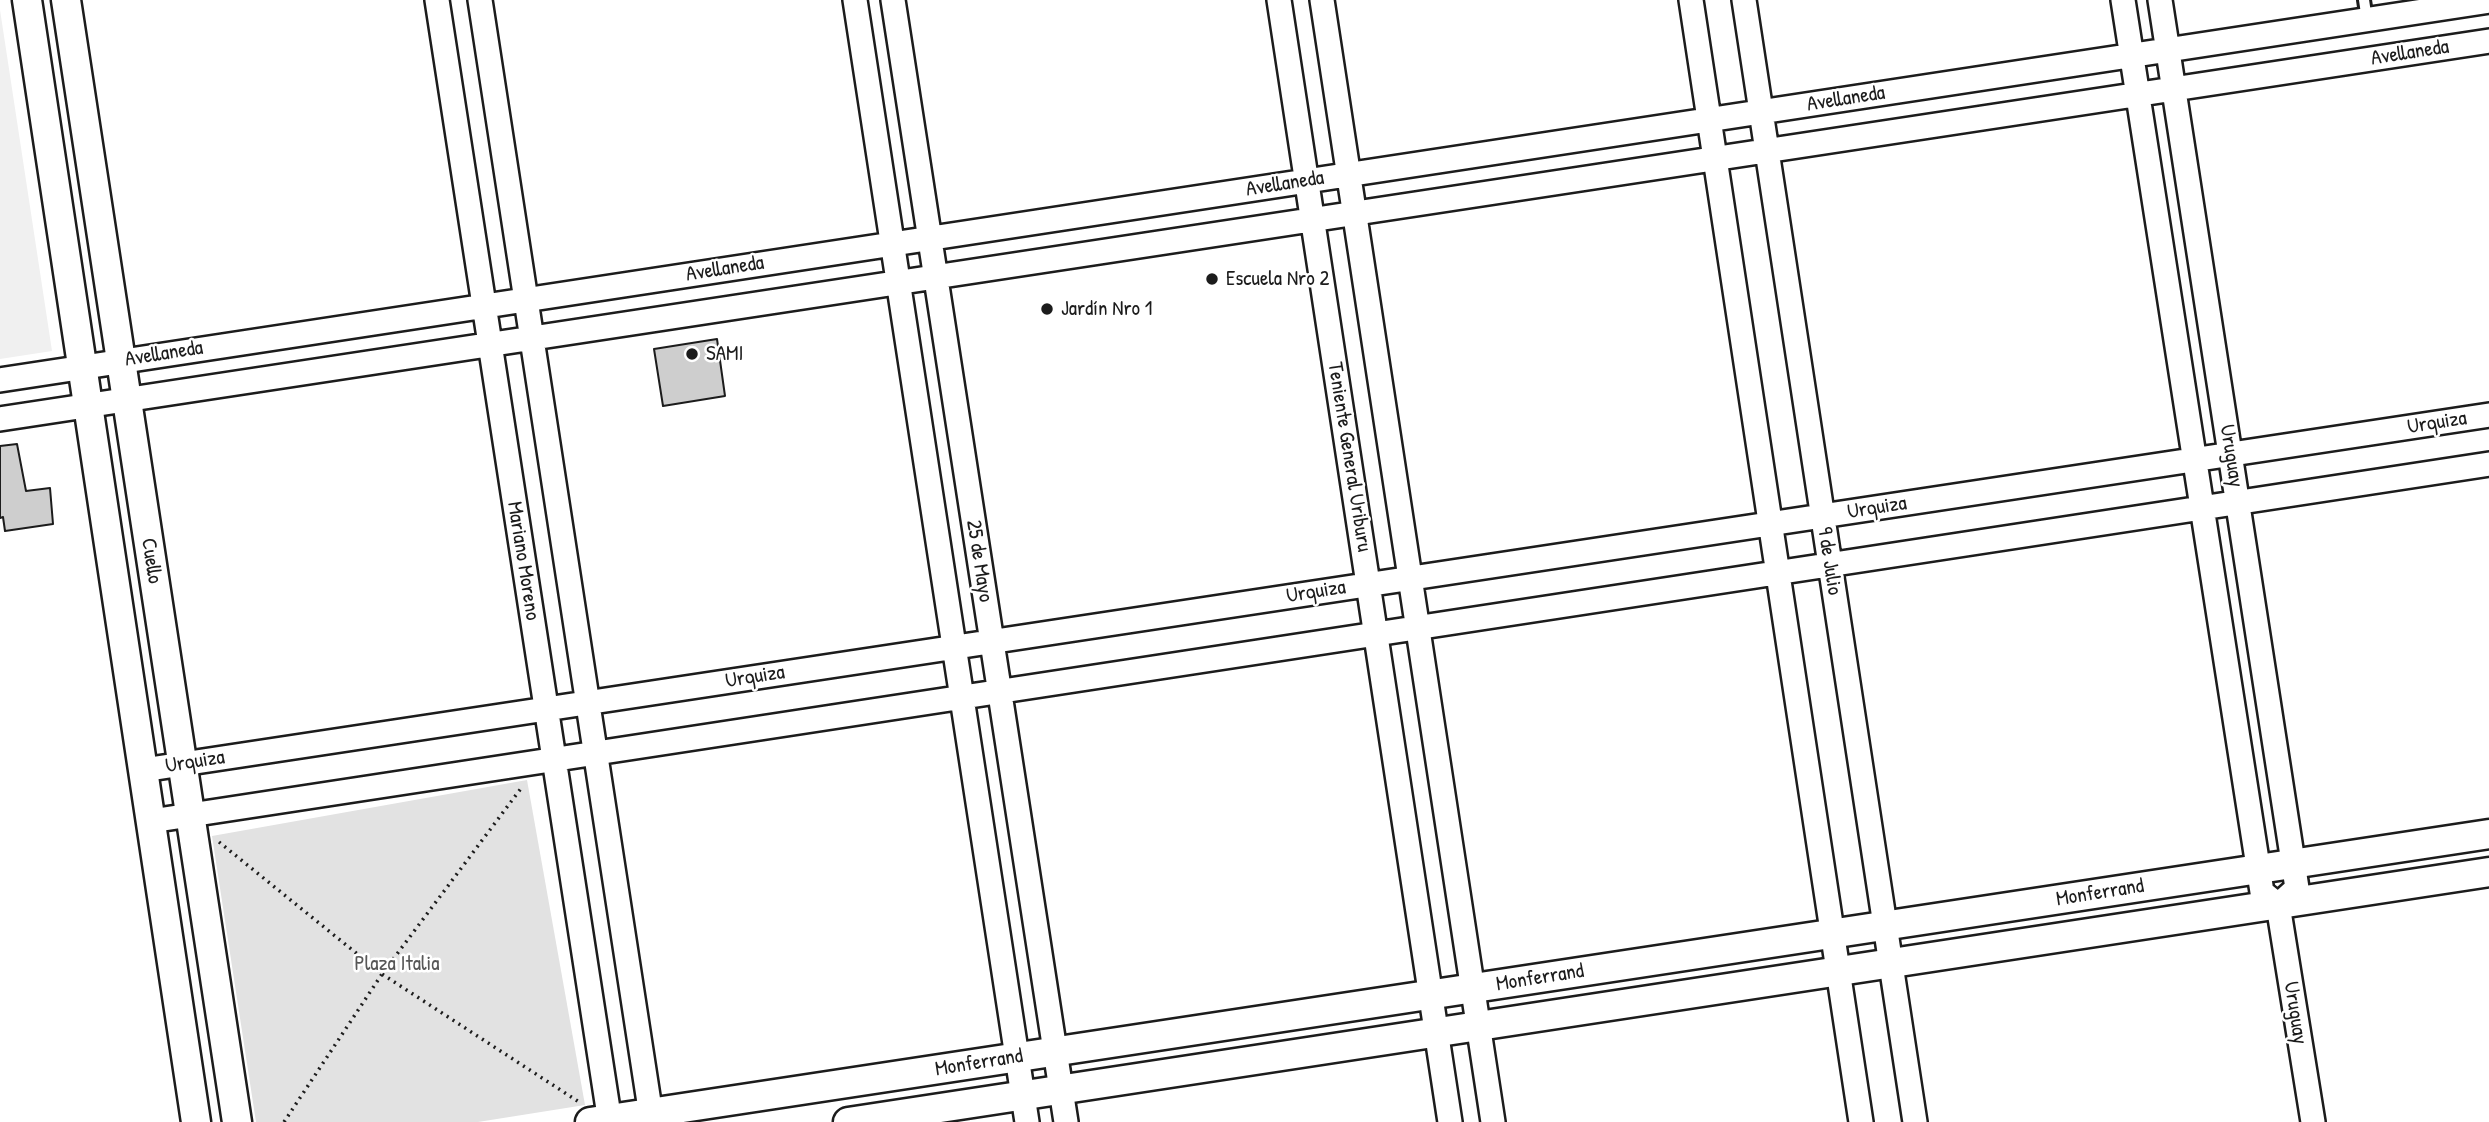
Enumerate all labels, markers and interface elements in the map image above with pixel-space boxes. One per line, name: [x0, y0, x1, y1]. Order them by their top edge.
street label: Avellaneda: [2369, 34, 2451, 72]
street label: Avellaneda: [1805, 80, 1887, 118]
street label: Avellaneda: [1244, 165, 1326, 203]
street label: Avellaneda: [684, 250, 766, 288]
place label: Escuela Nro 2: [1226, 266, 1329, 292]
marker: Escuela Nro 2: [1204, 271, 1220, 287]
place label: Jardín Nro 1: [1061, 296, 1152, 322]
marker: Jardín Nro 1: [1039, 301, 1055, 317]
street label: Avellaneda: [123, 335, 205, 373]
place label: SAMI: [706, 341, 743, 367]
marker: SAMI: [684, 346, 700, 362]
street label: Teniente General Uriburu: [1322, 360, 1376, 554]
street label: Urquiza: [2406, 406, 2468, 440]
street label: Uruguay: [2214, 423, 2248, 489]
street label: Urquiza: [1846, 491, 1908, 525]
street label: Mariano Moreno: [501, 500, 545, 622]
street label: 25 de Mayo: [960, 518, 998, 604]
street label: 9 de Julio: [1811, 525, 1847, 597]
street label: Cuello: [135, 536, 167, 586]
street label: Urquiza: [1285, 575, 1347, 609]
street label: Urquiza: [724, 660, 786, 694]
street label: Urquiza: [164, 745, 226, 779]
street label: Monferrand: [2054, 874, 2146, 912]
park label: Plaza Italia: [355, 951, 439, 977]
street label: Monferrand: [1494, 959, 1586, 997]
street label: Uruguay: [2278, 980, 2312, 1046]
street label: Monferrand: [933, 1044, 1025, 1082]

